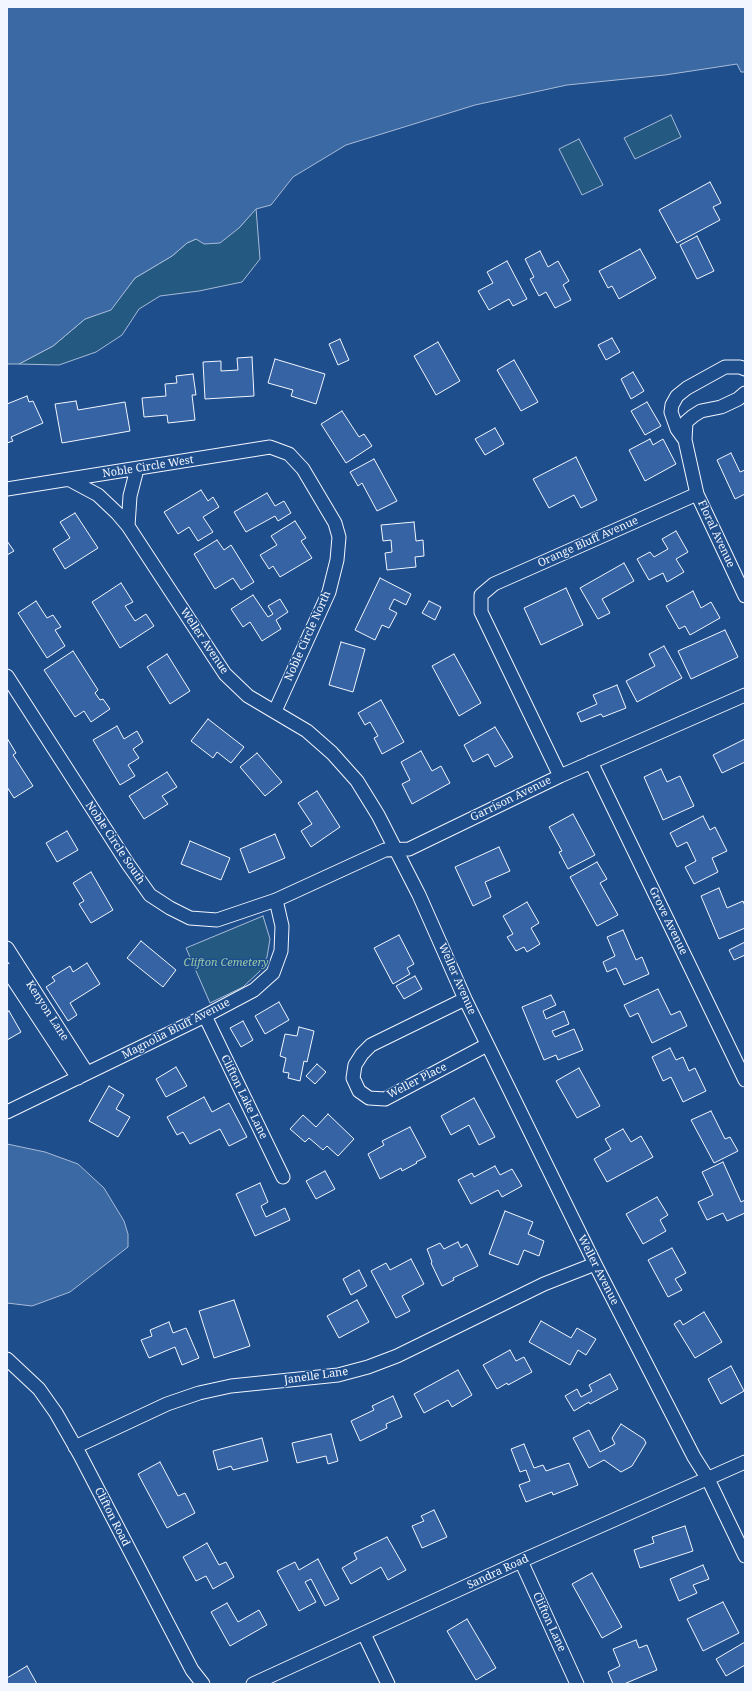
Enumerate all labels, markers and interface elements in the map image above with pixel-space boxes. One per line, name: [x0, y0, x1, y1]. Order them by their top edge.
street label: Noble Circle West: [101, 453, 195, 481]
street label: Floral Avenue: [695, 498, 737, 570]
street label: Orange Bluff Avenue: [536, 514, 640, 570]
street label: Noble Circle North: [282, 589, 334, 683]
street label: Weller Avenue: [177, 605, 231, 677]
street label: Garrison Avenue: [468, 774, 554, 824]
street label: Noble Circle South: [82, 799, 148, 887]
street label: Grove Avenue: [646, 885, 690, 957]
street label: Weller Avenue: [435, 941, 479, 1017]
park label: Clifton Cemetery: [184, 956, 268, 970]
street label: Kenyon Lane: [23, 979, 71, 1043]
street label: Magnolia Bluff Avenue: [120, 996, 232, 1062]
street label: Clifton Lake Lane: [218, 1053, 270, 1141]
street label: Weller Place: [385, 1060, 449, 1102]
street label: Weller Avenue: [575, 1233, 621, 1307]
street label: Janelle Lane: [283, 1365, 349, 1387]
street label: Clifton Road: [91, 1485, 133, 1549]
street label: Sandra Road: [465, 1552, 531, 1592]
street label: Clifton Lane: [530, 1590, 568, 1654]

